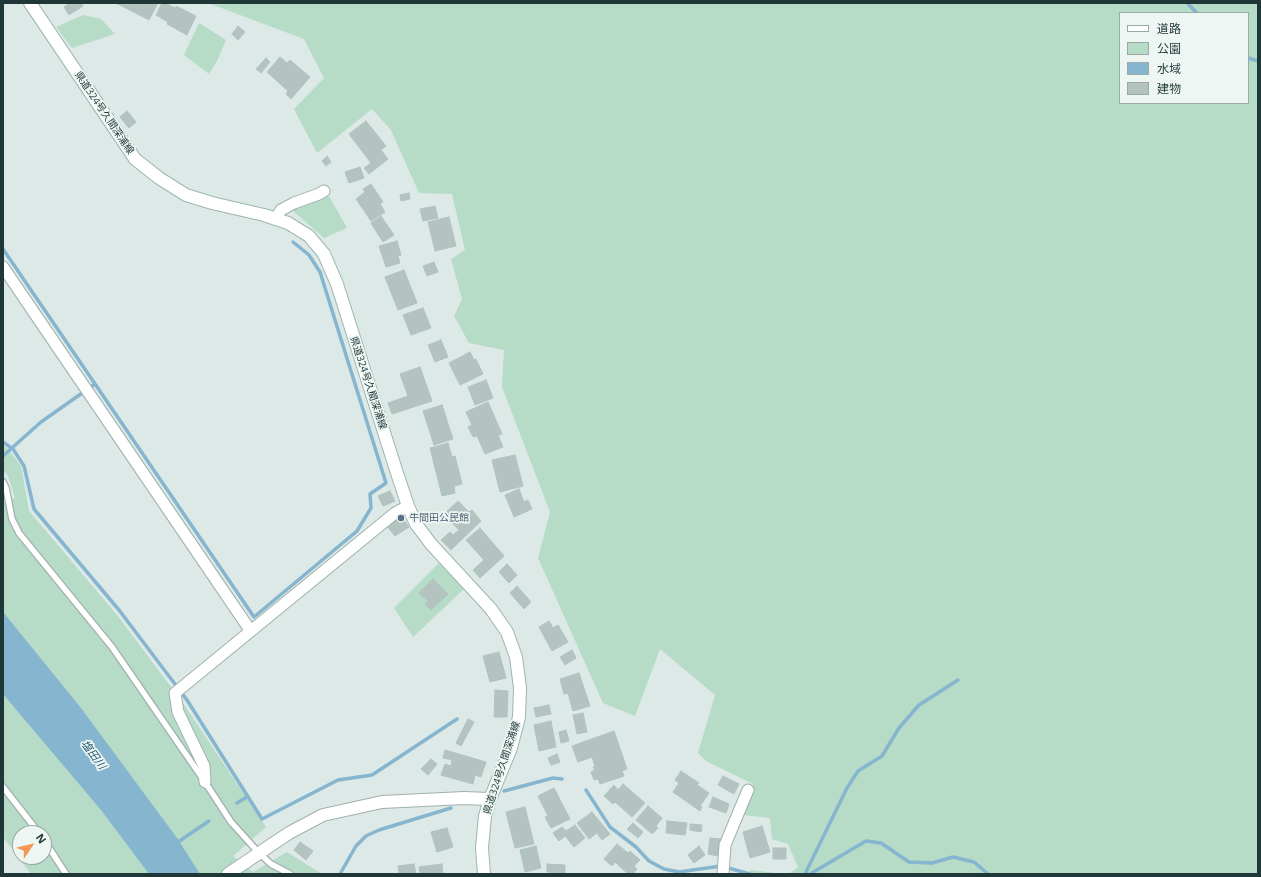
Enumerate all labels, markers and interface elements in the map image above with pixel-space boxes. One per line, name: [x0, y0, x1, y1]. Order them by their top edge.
legend: [1119, 12, 1249, 104]
text: 道路: [1157, 20, 1181, 37]
text: 公園: [1157, 40, 1181, 57]
text: 水域: [1157, 60, 1181, 77]
street label: 県道324号久間深浦線: [72, 69, 136, 157]
text: 建物: [1157, 80, 1181, 97]
street label: 県道324号久間深浦線: [347, 335, 389, 431]
place label: 牛間田公民館: [409, 512, 469, 524]
marker: 牛間田公民館: [396, 513, 406, 523]
street label: 県道324号久間深浦線: [481, 720, 523, 816]
water label: 塩田川: [78, 738, 108, 772]
north arrow: [12, 825, 52, 865]
text: N: [33, 830, 50, 846]

